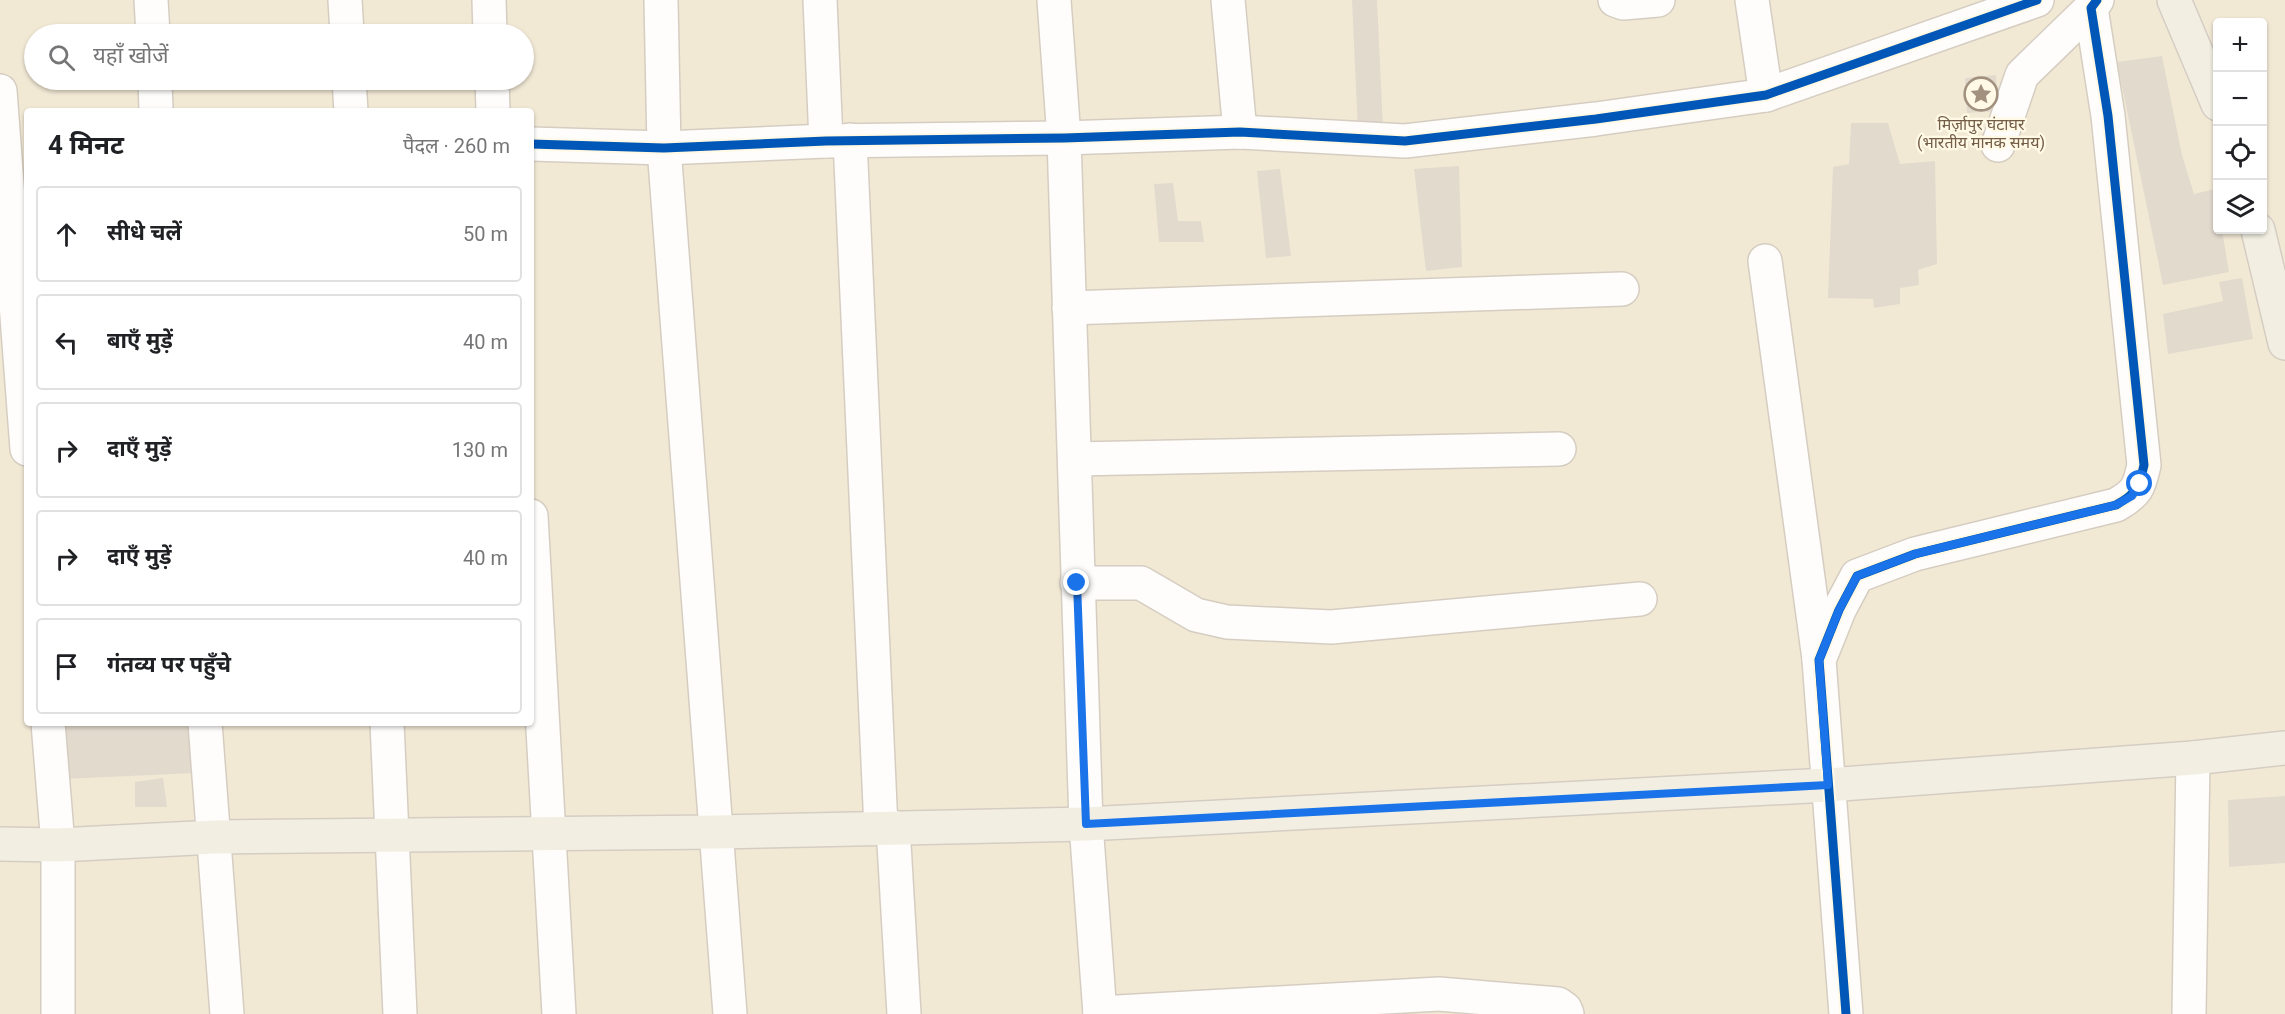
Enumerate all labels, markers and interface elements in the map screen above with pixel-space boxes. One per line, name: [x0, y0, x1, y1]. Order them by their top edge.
map controls: [2213, 18, 2267, 234]
button: +: [2213, 18, 2267, 72]
search box: [24, 24, 534, 90]
icon: search: [45, 41, 78, 74]
text: यहाँ खोजें: [93, 43, 169, 68]
button: −: [2213, 72, 2267, 126]
place icon: मिर्ज़ापुर घंटाघर (भारतीय मानक समय): [1963, 76, 1999, 112]
place label: मिर्ज़ापुर घंटाघर (भारतीय मानक समय): [1917, 115, 2045, 152]
button: locate: [2213, 126, 2267, 180]
text: 4 मिनट: [48, 130, 124, 160]
text: पैदल · 260 m: [403, 134, 510, 158]
button: layers: [2213, 180, 2267, 234]
icon: ahead: [50, 218, 83, 251]
text: सीधे चलें: [107, 220, 182, 245]
text: 50 m: [463, 222, 508, 246]
icon: left: [50, 326, 83, 359]
text: बाएँ मुड़ें: [107, 328, 173, 353]
text: 40 m: [463, 330, 508, 354]
icon: right: [50, 434, 83, 467]
text: दाएँ मुड़ें: [107, 436, 172, 461]
text: 130 m: [452, 438, 508, 462]
route start: [2126, 470, 2152, 496]
icon: right: [50, 542, 83, 575]
text: दाएँ मुड़ें: [107, 544, 172, 569]
text: 40 m: [463, 546, 508, 570]
route end: [1063, 569, 1089, 595]
icon: arrive: [50, 650, 83, 683]
text: गंतव्य पर पहुँचे: [107, 652, 231, 677]

